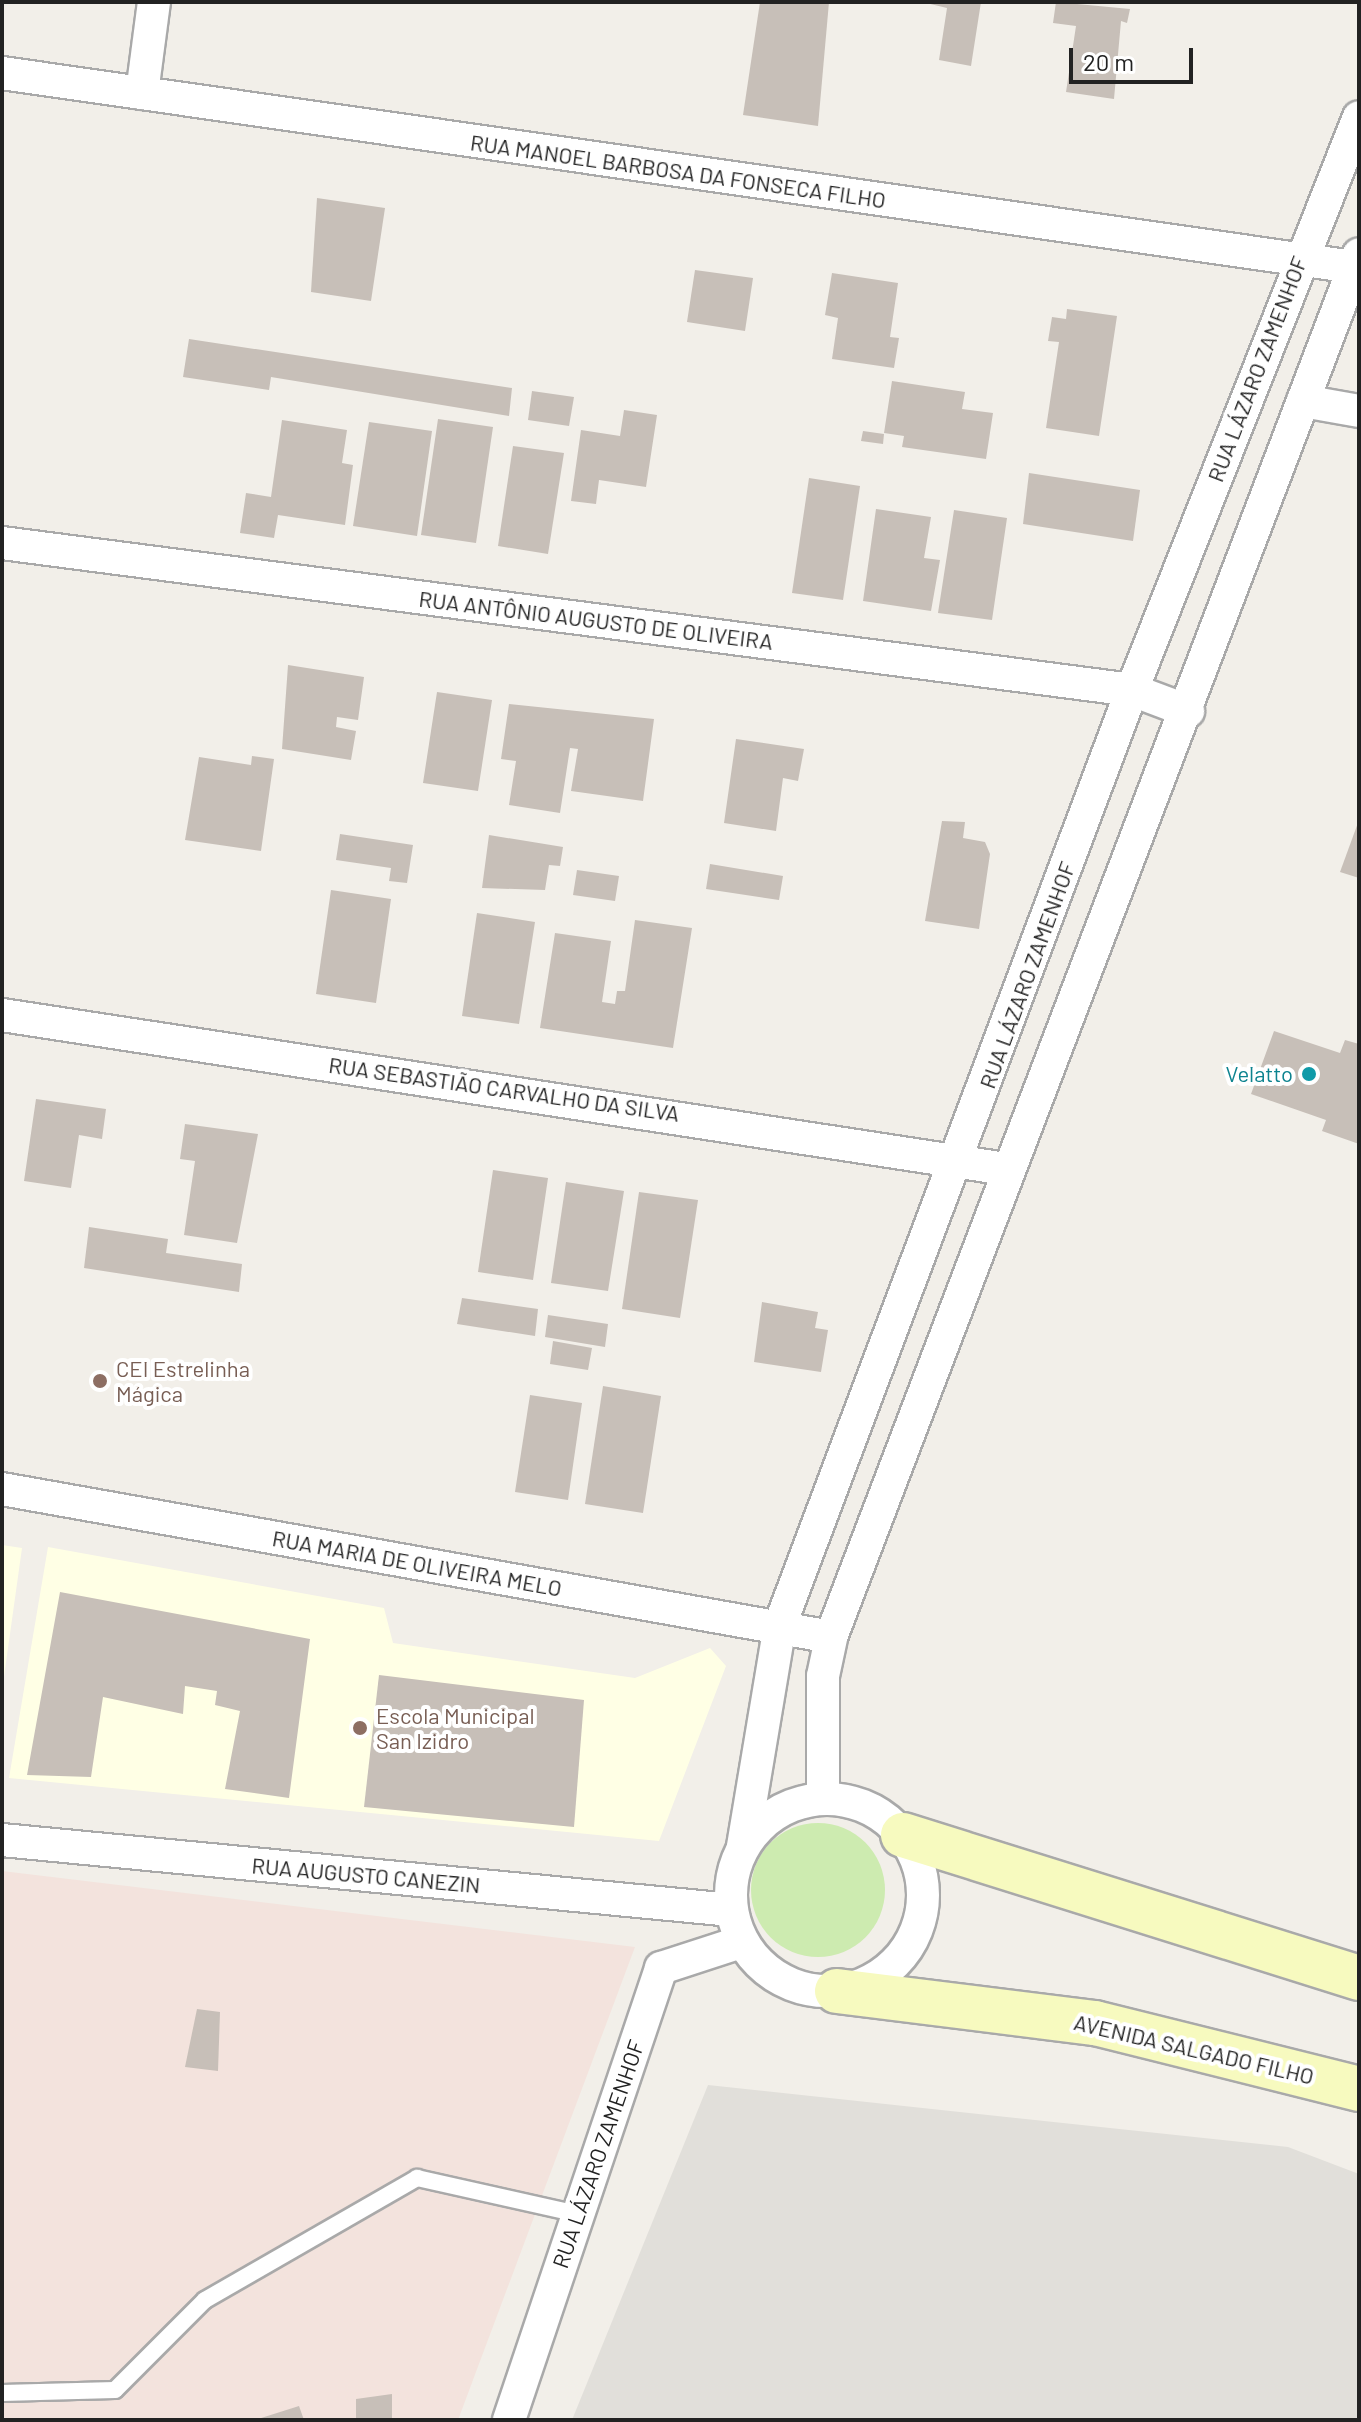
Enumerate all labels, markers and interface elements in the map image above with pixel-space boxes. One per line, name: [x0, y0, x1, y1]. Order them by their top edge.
scale bar: [1073, 32, 1197, 82]
text: 20 m: [1083, 47, 1134, 76]
street label: RUA MANOEL BARBOSA DA FONSECA FILHO: [469, 129, 887, 213]
street label: RUA LÁZARO ZAMENHOF: [1202, 253, 1312, 485]
street label: RUA ANTÔNIO AUGUSTO DE OLIVEIRA: [417, 585, 775, 655]
street label: RUA LÁZARO ZAMENHOF: [974, 858, 1080, 1092]
street label: RUA SEBASTIÃO CARVALHO DA SILVA: [327, 1051, 681, 1127]
place label: Velatto: [1226, 1061, 1293, 1087]
marker: Velatto: [1300, 1065, 1318, 1083]
place label: CEI Estrelinha Mágica: [116, 1355, 250, 1406]
marker: CEI Estrelinha Mágica: [91, 1372, 109, 1390]
street label: RUA MARIA DE OLIVEIRA MELO: [270, 1525, 564, 1601]
place label: Escola Municipal San Izidro: [376, 1702, 534, 1754]
marker: Escola Municipal San Izidro: [351, 1719, 369, 1737]
street label: RUA AUGUSTO CANEZIN: [251, 1852, 481, 1898]
street label: AVENIDA SALGADO FILHO: [1071, 2009, 1317, 2089]
street label: RUA LÁZARO ZAMENHOF: [547, 2037, 649, 2271]

